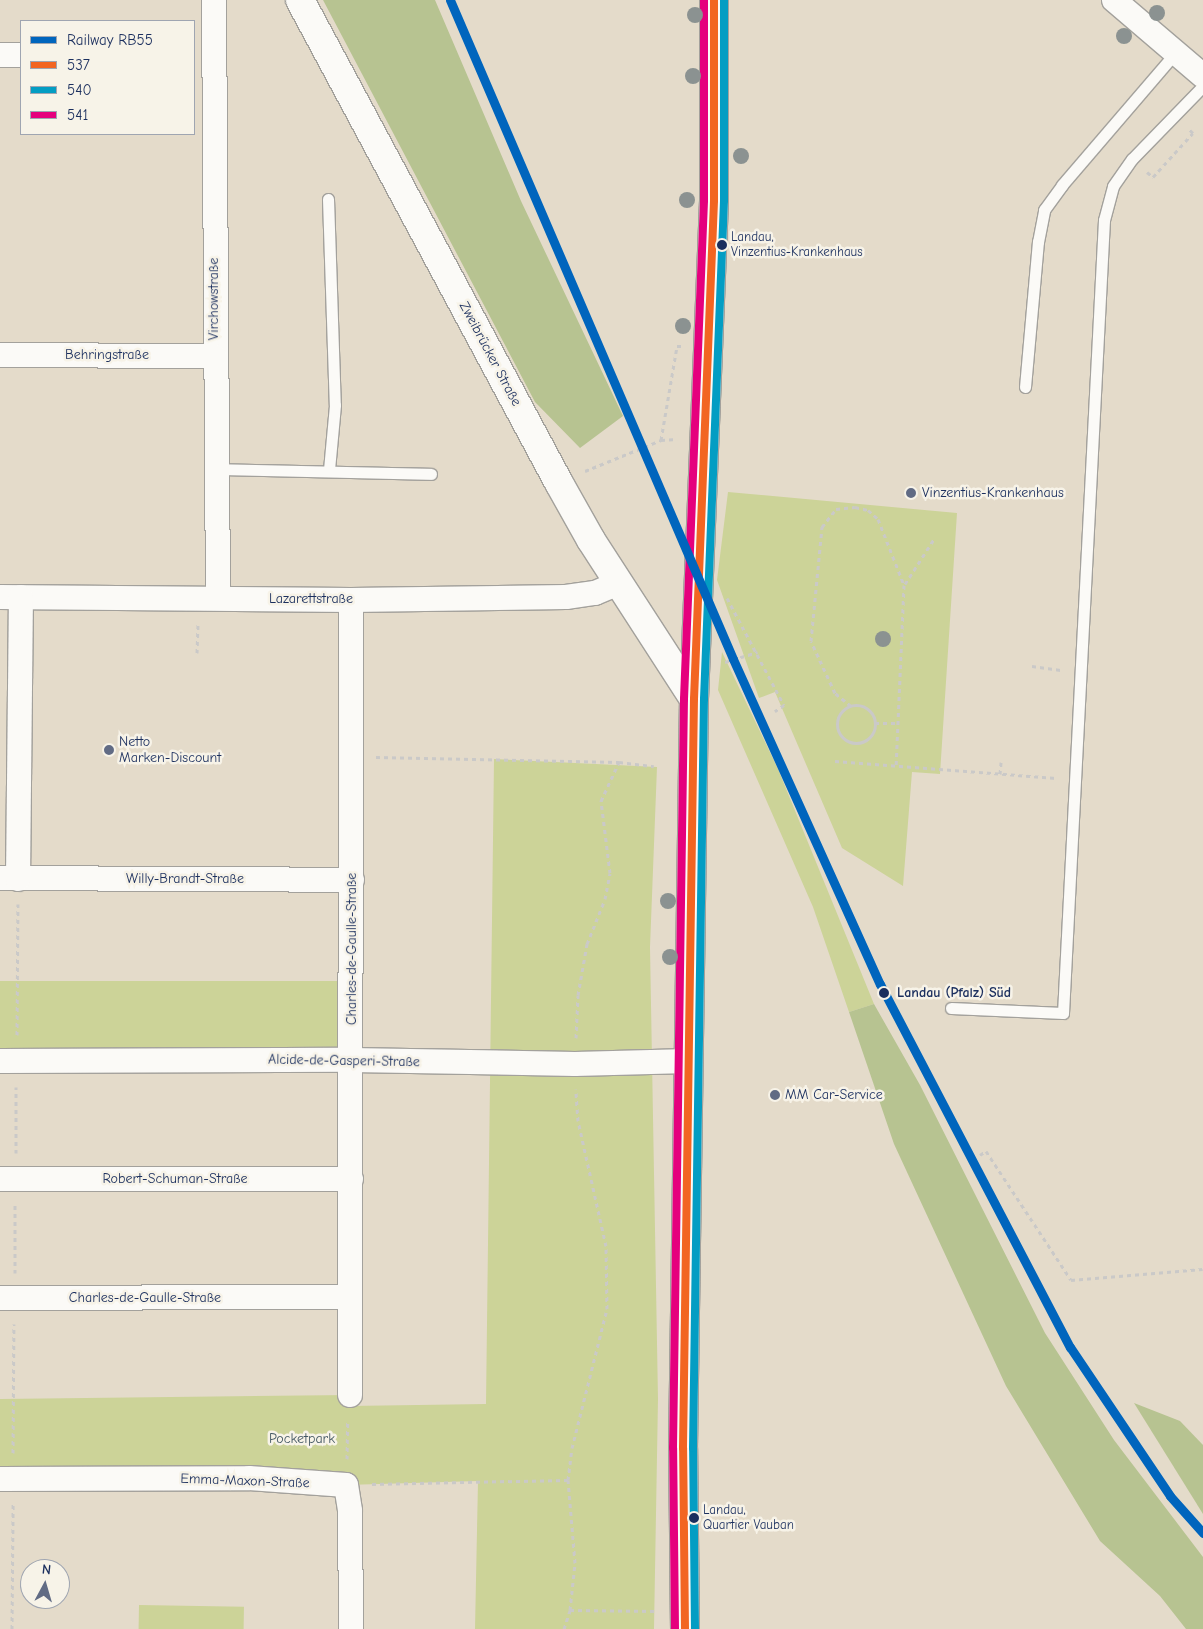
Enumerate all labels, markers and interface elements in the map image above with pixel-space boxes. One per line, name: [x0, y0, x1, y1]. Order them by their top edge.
legend: [20, 20, 195, 135]
text: Railway RB55: [67, 31, 153, 49]
text: 537: [67, 56, 90, 74]
text: 540: [67, 81, 92, 99]
text: 541: [67, 106, 88, 124]
place label: Landau, Vinzentius-Krankenhaus: [731, 230, 863, 261]
marker: Landau, Vinzentius-Krankenhaus: [717, 240, 727, 250]
street label: Virchowstraße: [206, 258, 222, 340]
street label: Zweibrücker Straße: [455, 299, 525, 409]
street label: Behringstraße: [65, 347, 149, 363]
place label: Vinzentius-Krankenhaus: [922, 485, 1064, 501]
marker: Vinzentius-Krankenhaus: [904, 486, 918, 500]
street label: Lazarettstraße: [269, 591, 353, 607]
place label: Netto Marken-Discount: [119, 734, 221, 766]
marker: Netto Marken-Discount: [103, 744, 115, 756]
street label: Willy-Brandt-Straße: [126, 871, 244, 887]
street label: Charles-de-Gaulle-Straße: [344, 873, 360, 1025]
marker: Landau (Pfalz) Süd: [875, 984, 893, 1002]
place label: Landau (Pfalz) Süd: [897, 985, 1011, 1001]
street label: Alcide-de-Gasperi-Straße: [268, 1051, 420, 1071]
place label: MM Car-Service: [785, 1087, 883, 1103]
marker: MM Car-Service: [769, 1089, 781, 1101]
street label: Robert-Schuman-Straße: [102, 1171, 248, 1187]
street label: Charles-de-Gaulle-Straße: [69, 1290, 221, 1306]
park label: Pocketpark: [269, 1431, 335, 1447]
street label: Emma-Maxon-Straße: [180, 1470, 310, 1492]
place label: Landau, Quartier Vauban: [703, 1503, 794, 1534]
marker: Landau, Quartier Vauban: [689, 1513, 699, 1523]
north arrow: [20, 1559, 70, 1609]
text: N: [41, 1561, 52, 1579]

